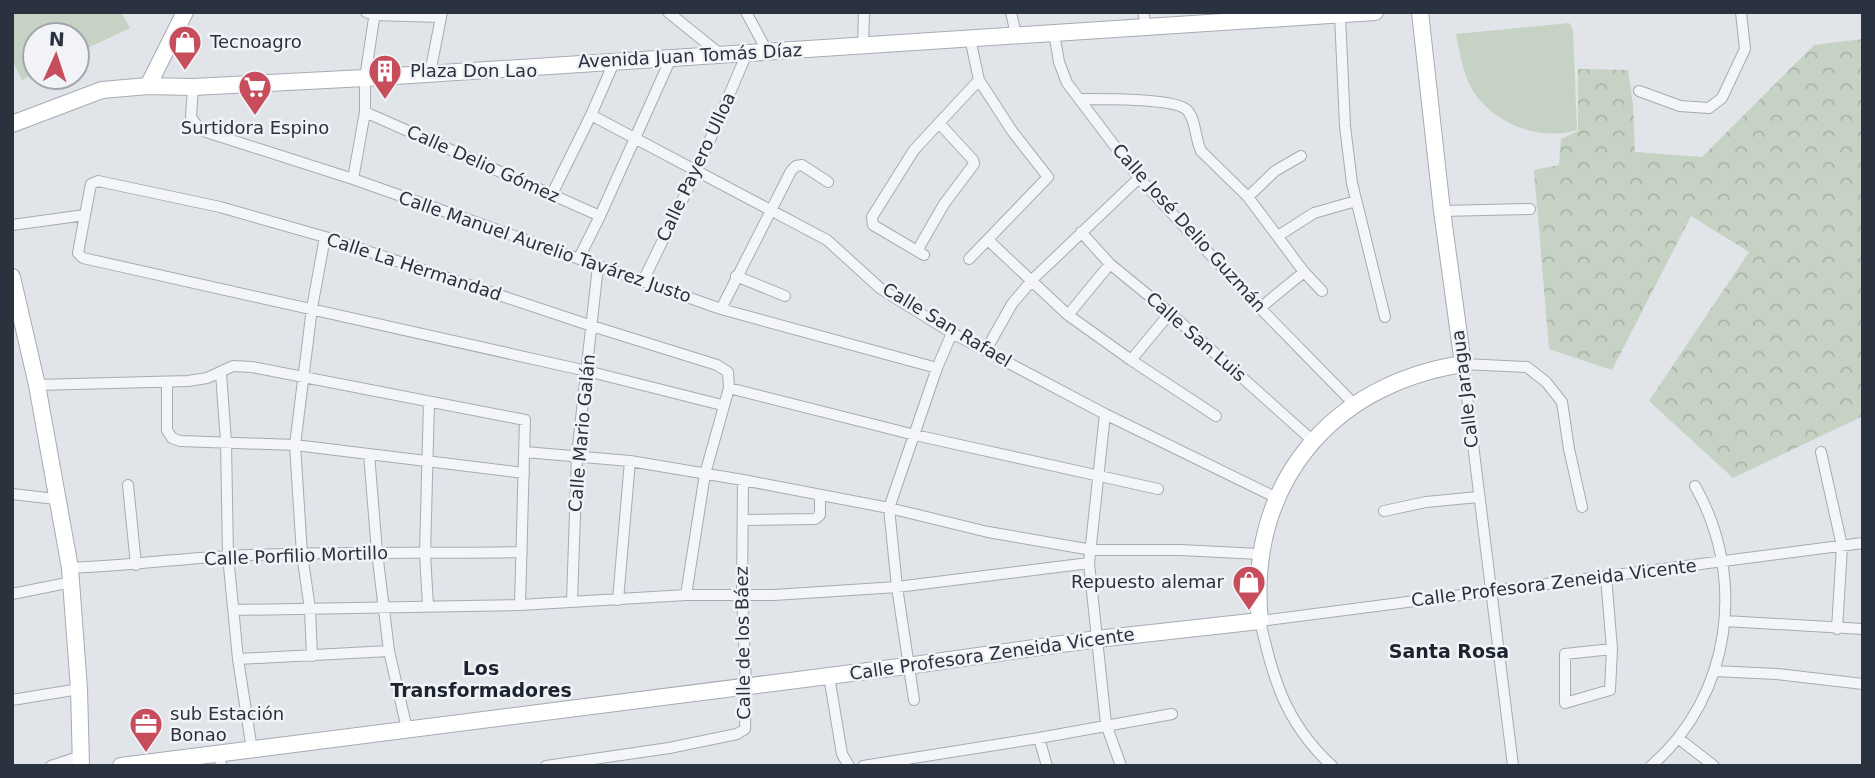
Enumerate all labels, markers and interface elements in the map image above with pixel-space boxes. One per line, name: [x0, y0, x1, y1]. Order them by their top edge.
north arrow: [21, 21, 91, 91]
shop icon: Tecnoagro: [166, 23, 204, 72]
text: N: [48, 28, 65, 50]
place label: Tecnoagro: [209, 31, 302, 52]
street label: Avenida Juan Tomás Díaz: [577, 39, 803, 72]
building icon: Plaza Don Lao: [366, 52, 404, 101]
place label: Plaza Don Lao: [410, 60, 537, 81]
supermarket icon: Surtidora Espino: [236, 68, 274, 117]
street label: Calle Payero Ulloa: [652, 89, 739, 245]
place label: Surtidora Espino: [181, 117, 329, 138]
street label: Calle Delio Gómez: [404, 120, 563, 207]
street label: Calle José Delio Guzmán: [1108, 139, 1271, 316]
street label: Calle Manuel Aurelio Tavárez Justo: [396, 186, 694, 307]
street label: Calle La Hermandad: [324, 228, 504, 305]
street label: Calle San Rafael: [879, 278, 1015, 371]
street label: Calle San Luis: [1142, 288, 1251, 386]
street label: Calle Jaragua: [1447, 329, 1482, 449]
street label: Calle Mario Galán: [564, 353, 599, 513]
street label: Calle Porfilio Mortillo: [204, 542, 388, 569]
street label: Calle Profesora Zeneida Vicente: [1410, 555, 1698, 610]
shop icon: Repuesto alemar: [1230, 563, 1268, 612]
street label: Calle de los Báez: [731, 566, 754, 720]
place label: Repuesto alemar: [1071, 571, 1225, 592]
street label: Calle Profesora Zeneida Vicente: [848, 623, 1136, 684]
district label: Santa Rosa: [1389, 640, 1509, 662]
district label: Los Transformadores: [390, 657, 572, 701]
place label: sub Estación Bonao: [170, 703, 284, 745]
office icon: sub Estación Bonao: [127, 705, 165, 754]

